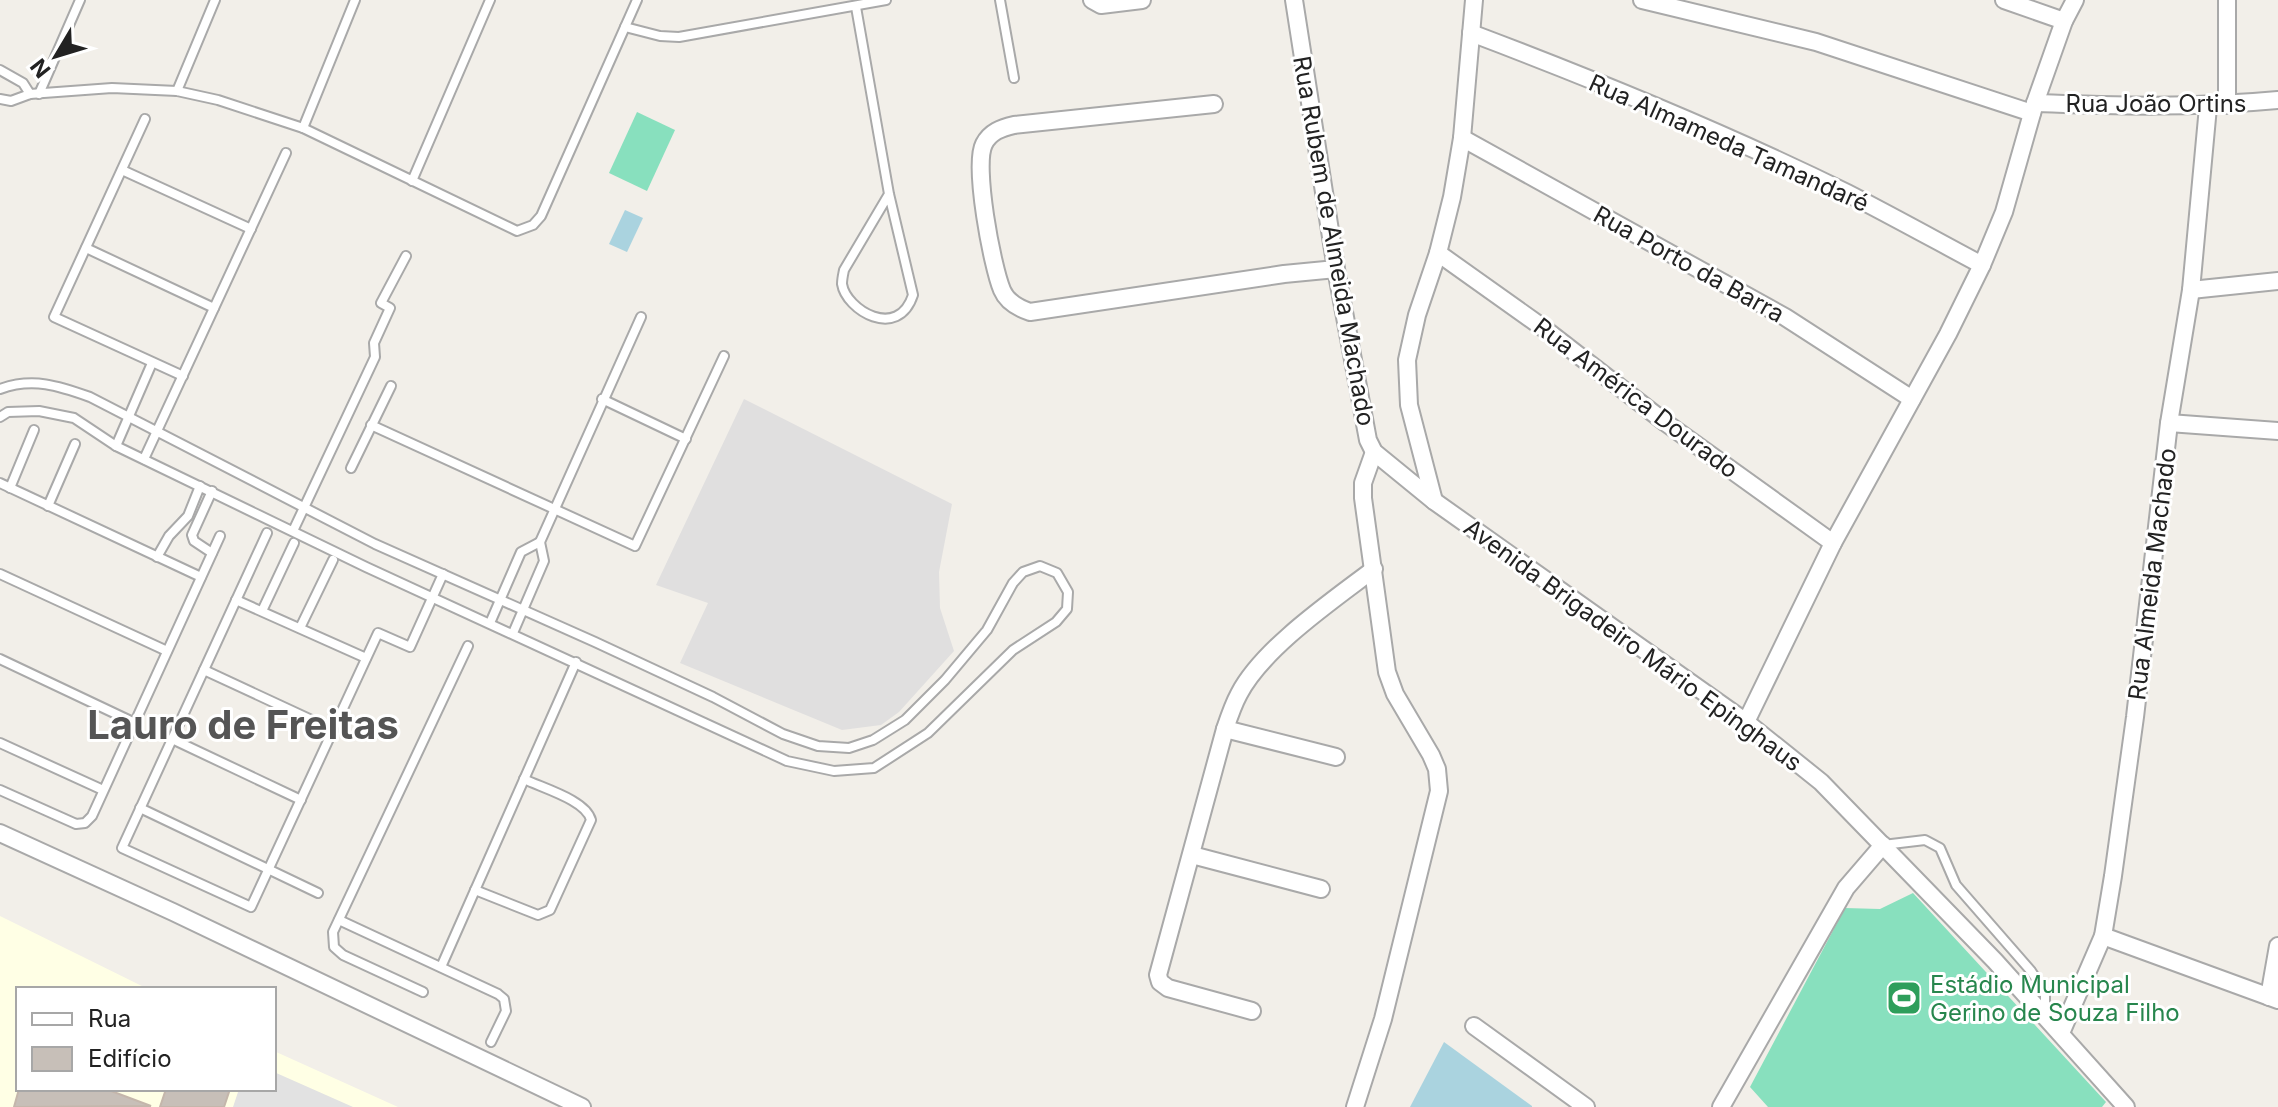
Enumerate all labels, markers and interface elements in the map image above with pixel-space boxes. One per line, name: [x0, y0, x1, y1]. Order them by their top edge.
north arrow: [16, 16, 96, 96]
text: N: [25, 54, 56, 83]
street label: Rua Rubem de Almeida Machado: [1287, 54, 1381, 428]
street label: Rua Almameda Tamandaré: [1585, 68, 1873, 218]
street label: Rua João Ortins: [2065, 89, 2247, 118]
street label: Rua Porto da Barra: [1589, 200, 1789, 328]
street label: Rua América Dourado: [1528, 312, 1744, 484]
street label: Rua Almeida Machado: [2122, 446, 2182, 702]
street label: Avenida Brigadeiro Mário Epinghaus: [1459, 513, 1807, 777]
district label: Lauro de Freitas: [87, 700, 399, 749]
place label: Estádio Municipal Gerino de Souza Filho: [1930, 970, 2180, 1027]
sports icon: Estádio Municipal Gerino de Souza Filho: [1885, 979, 1923, 1017]
legend: [16, 987, 276, 1091]
text: Rua: [88, 1004, 131, 1033]
text: Edifício: [88, 1044, 172, 1073]

